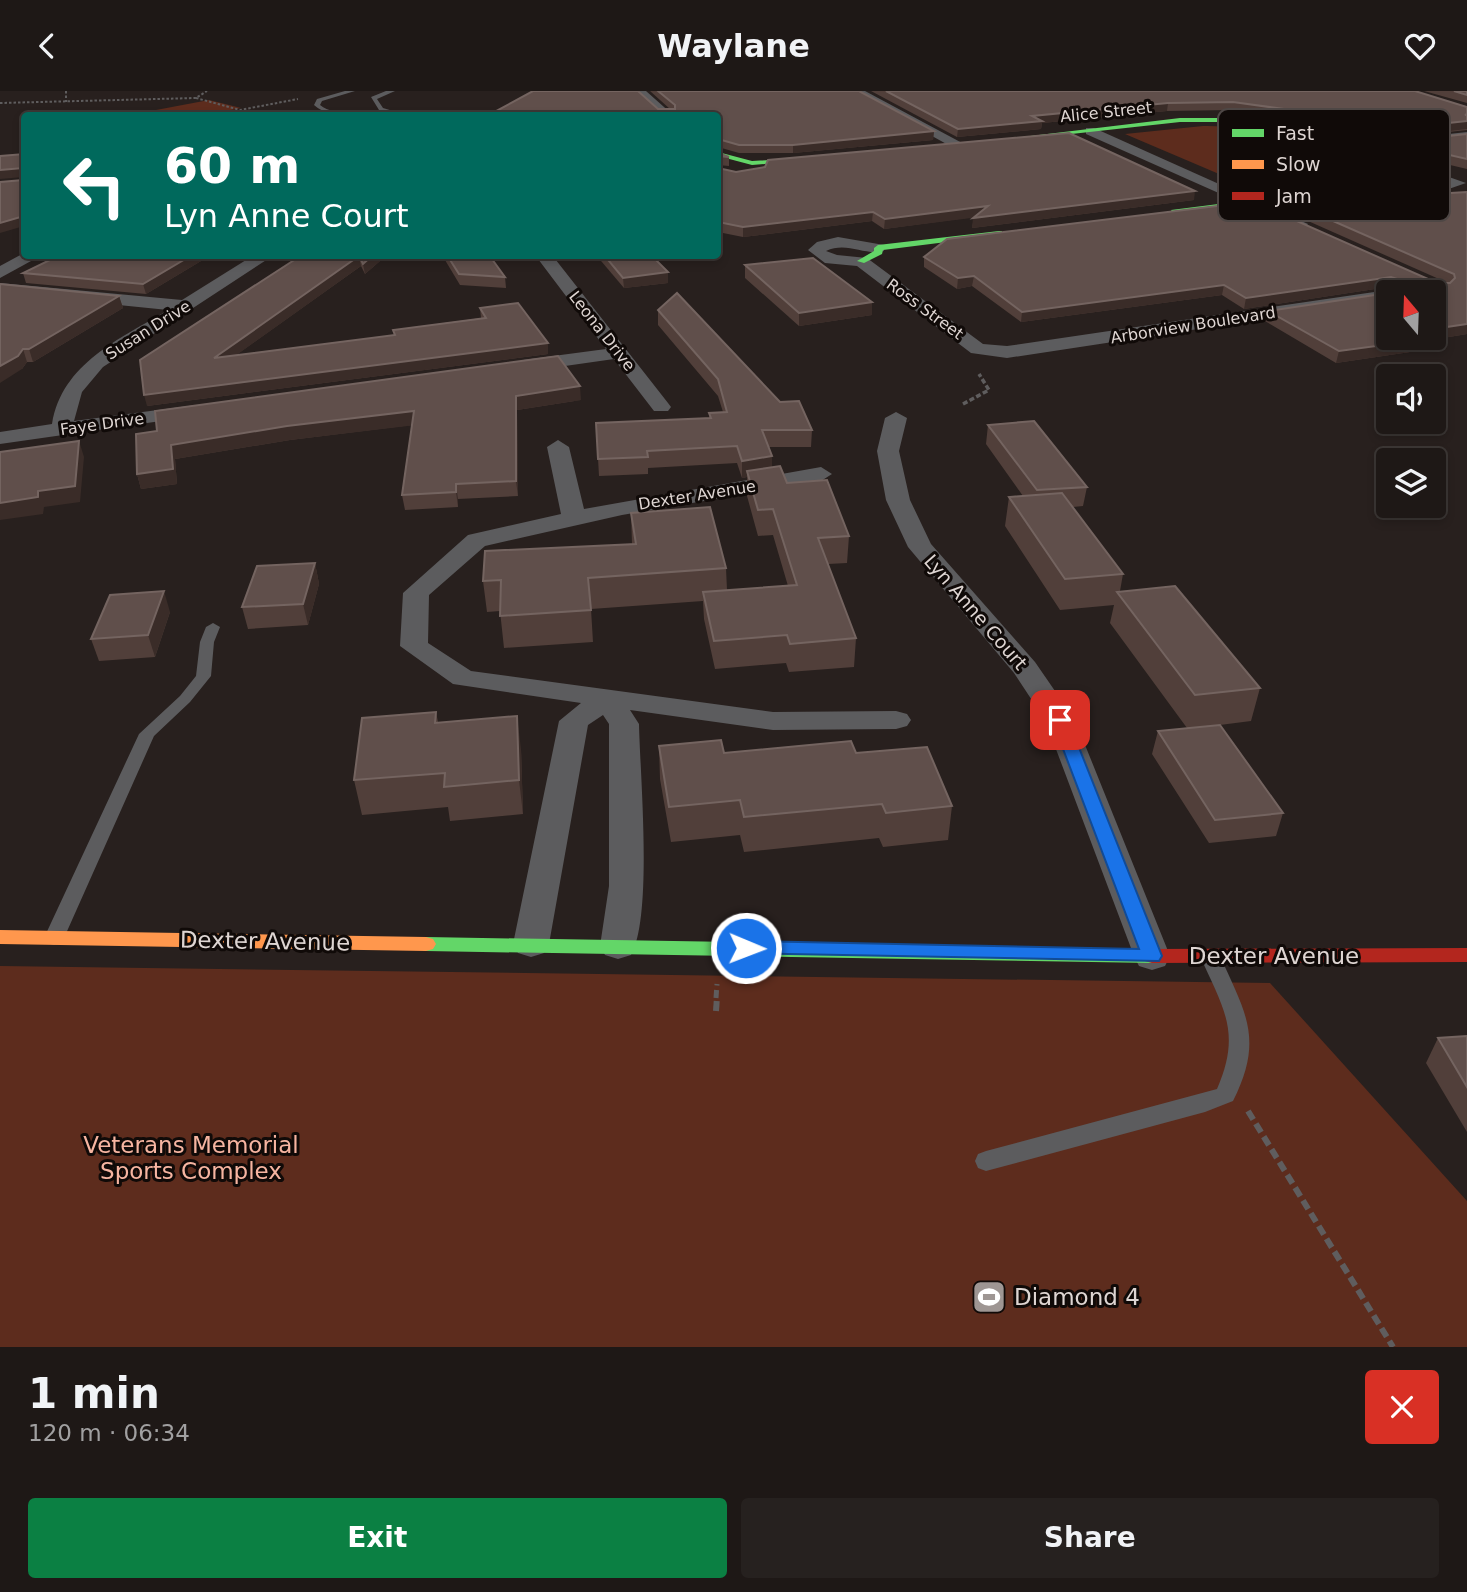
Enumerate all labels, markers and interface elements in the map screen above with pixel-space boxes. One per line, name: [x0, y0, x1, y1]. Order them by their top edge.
icon: back: [28, 27, 66, 65]
text: Waylane: [657, 27, 810, 65]
icon: heart: [1401, 27, 1439, 65]
street label: Alice Street: [1059, 98, 1153, 126]
legend: [1218, 109, 1450, 221]
text: Fast: [1276, 122, 1314, 144]
text: 60 m: [164, 138, 300, 195]
icon: left: [49, 140, 140, 231]
text: Slow: [1276, 153, 1321, 175]
text: Jam: [1275, 185, 1312, 207]
text: Lyn Anne Court: [164, 197, 409, 235]
street label: Ross Street: [883, 275, 967, 343]
north arrow: [1376, 280, 1446, 350]
map controls: [1376, 280, 1446, 518]
street label: Leona Drive: [565, 287, 639, 375]
street label: Susan Drive: [102, 296, 194, 364]
street label: Arborview Boulevard: [1109, 303, 1277, 347]
button: sound: [1376, 364, 1446, 434]
street label: Faye Drive: [59, 409, 145, 439]
button: layers: [1376, 448, 1446, 518]
street label: Dexter Avenue: [637, 476, 757, 514]
street label: Lyn Anne Court: [920, 550, 1032, 674]
pin: [1030, 690, 1090, 750]
icon: arrive: [1041, 701, 1079, 739]
position arrow: [709, 911, 783, 985]
street label: Dexter Avenue: [180, 927, 350, 955]
street label: Dexter Avenue: [1189, 943, 1359, 969]
park label: Veterans Memorial Sports Complex: [83, 1132, 299, 1184]
sports icon: Diamond 4: [970, 1278, 1008, 1316]
place label: Diamond 4: [1014, 1284, 1140, 1310]
text: 1 min: [28, 1369, 160, 1418]
button: close: [1365, 1370, 1439, 1444]
text: 120 m · 06:34: [28, 1420, 190, 1446]
button: Exit: [28, 1498, 727, 1578]
button: Share: [741, 1498, 1439, 1578]

